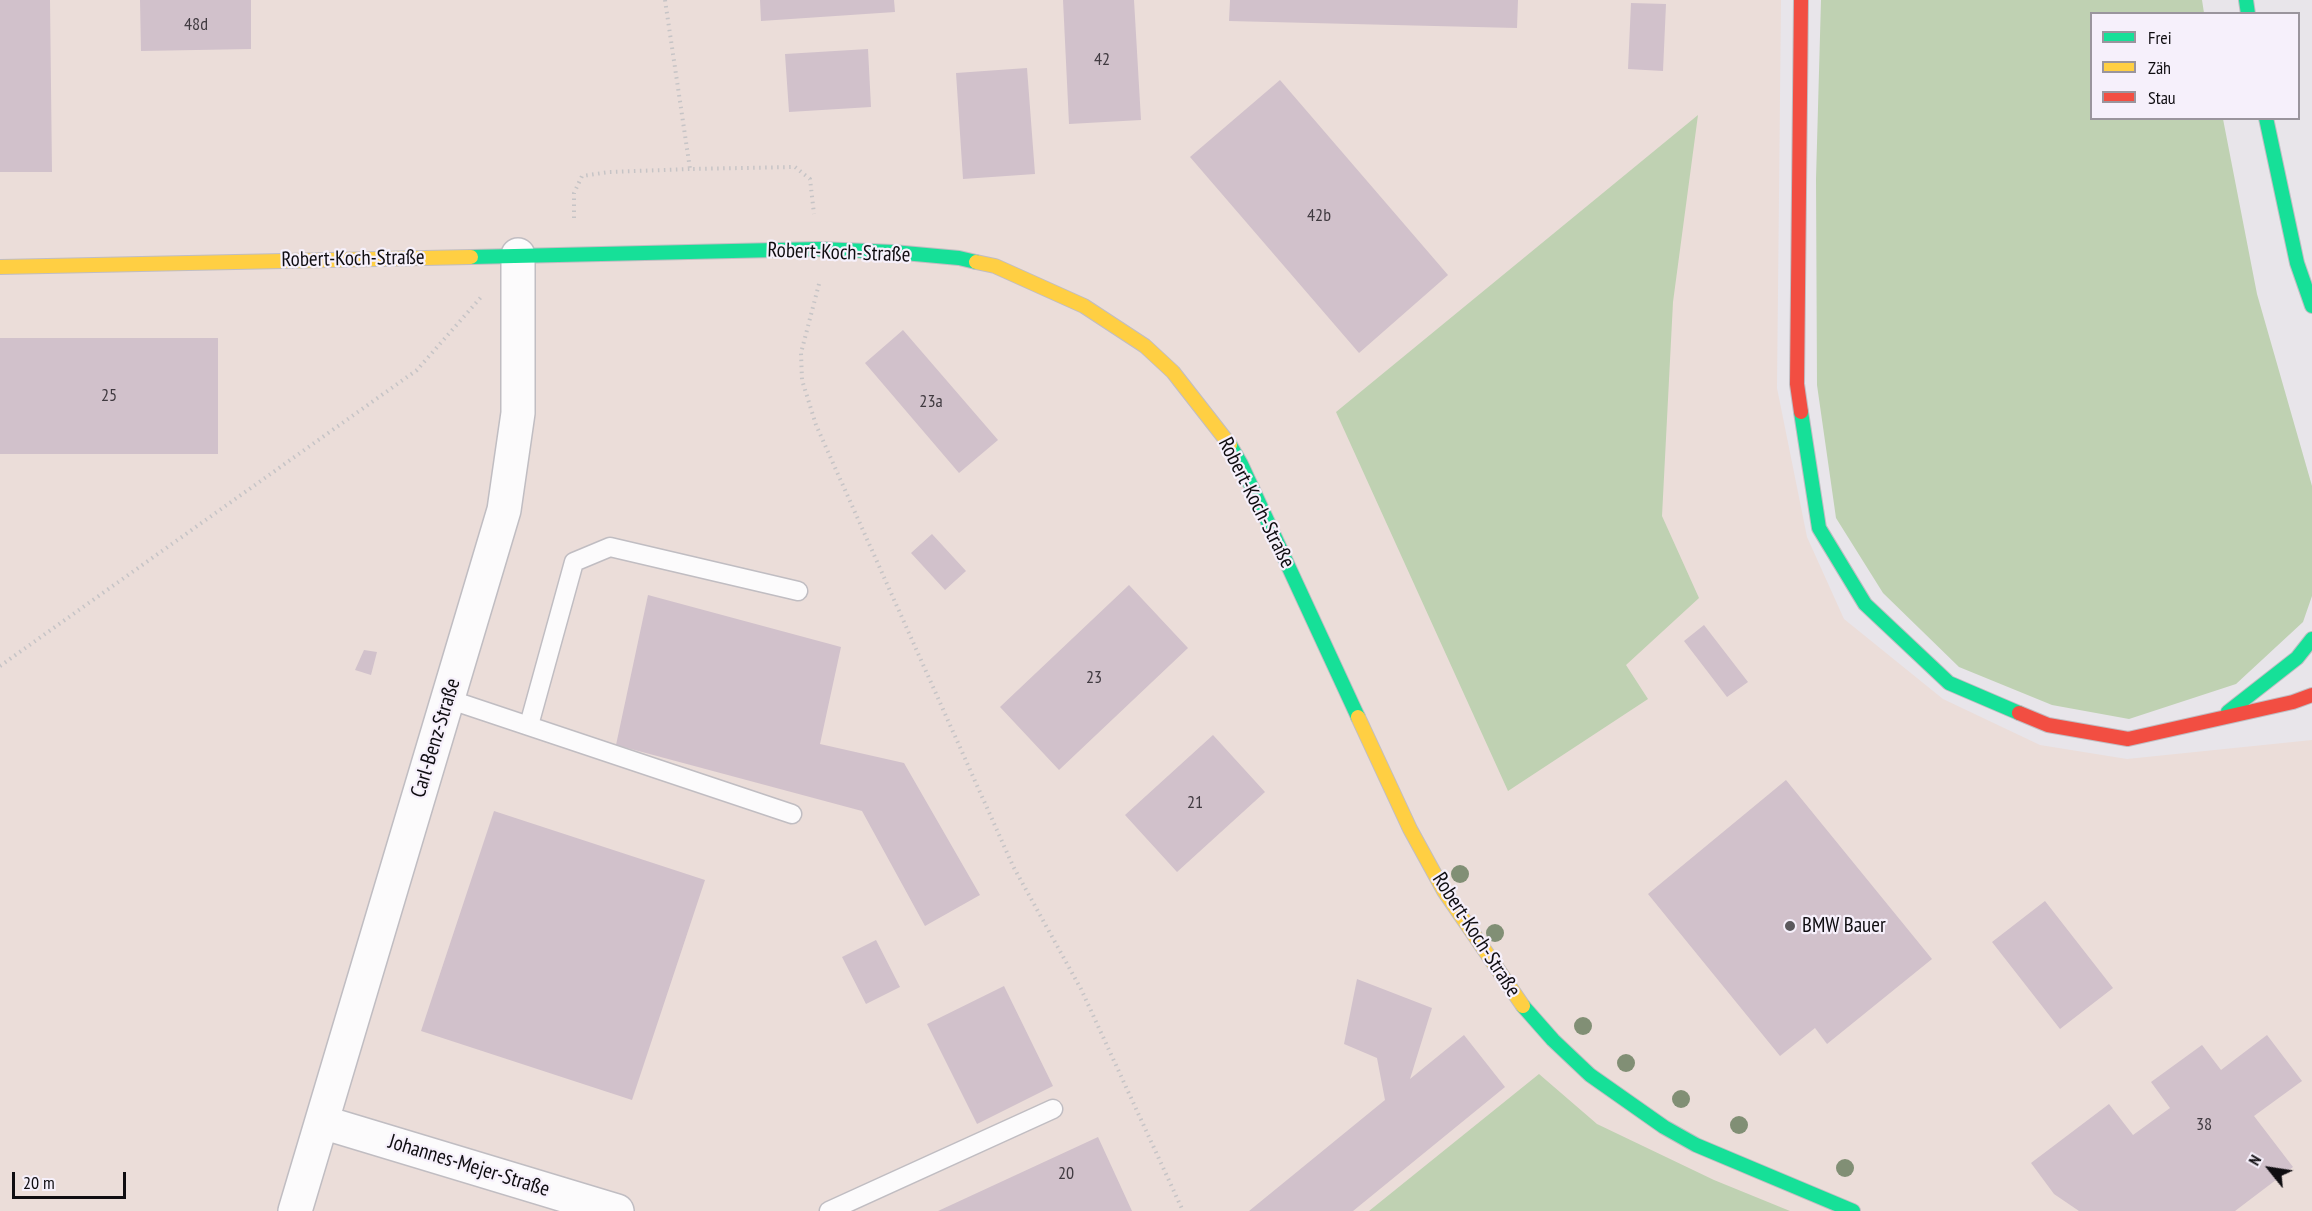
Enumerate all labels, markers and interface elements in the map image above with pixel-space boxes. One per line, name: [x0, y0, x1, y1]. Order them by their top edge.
legend: [2090, 12, 2300, 120]
house number: 48d: [184, 14, 208, 36]
text: Frei: [2148, 26, 2172, 49]
house number: 42: [1094, 49, 1110, 71]
text: Zäh: [2148, 56, 2171, 79]
text: Stau: [2148, 86, 2176, 109]
house number: 42b: [1307, 205, 1331, 227]
street label: Robert-Koch-Straße: [767, 238, 911, 268]
street label: Robert-Koch-Straße: [281, 245, 425, 273]
house number: 25: [101, 385, 117, 407]
house number: 23a: [919, 391, 943, 413]
street label: Robert-Koch-Straße: [1212, 434, 1300, 572]
house number: 23: [1086, 667, 1102, 689]
street label: Carl-Benz-Straße: [406, 675, 466, 801]
house number: 21: [1187, 792, 1203, 814]
street label: Robert-Koch-Straße: [1426, 868, 1526, 1002]
place label: BMW Bauer: [1802, 913, 1886, 939]
marker: BMW Bauer: [1783, 919, 1797, 933]
house number: 38: [2196, 1114, 2212, 1136]
street label: Johannes-Mejer-Straße: [385, 1130, 553, 1202]
north arrow: [2240, 1139, 2300, 1199]
text: N: [2244, 1151, 2265, 1169]
scale bar: [15, 1160, 129, 1198]
house number: 20: [1058, 1163, 1074, 1185]
text: 20 m: [23, 1171, 55, 1194]

